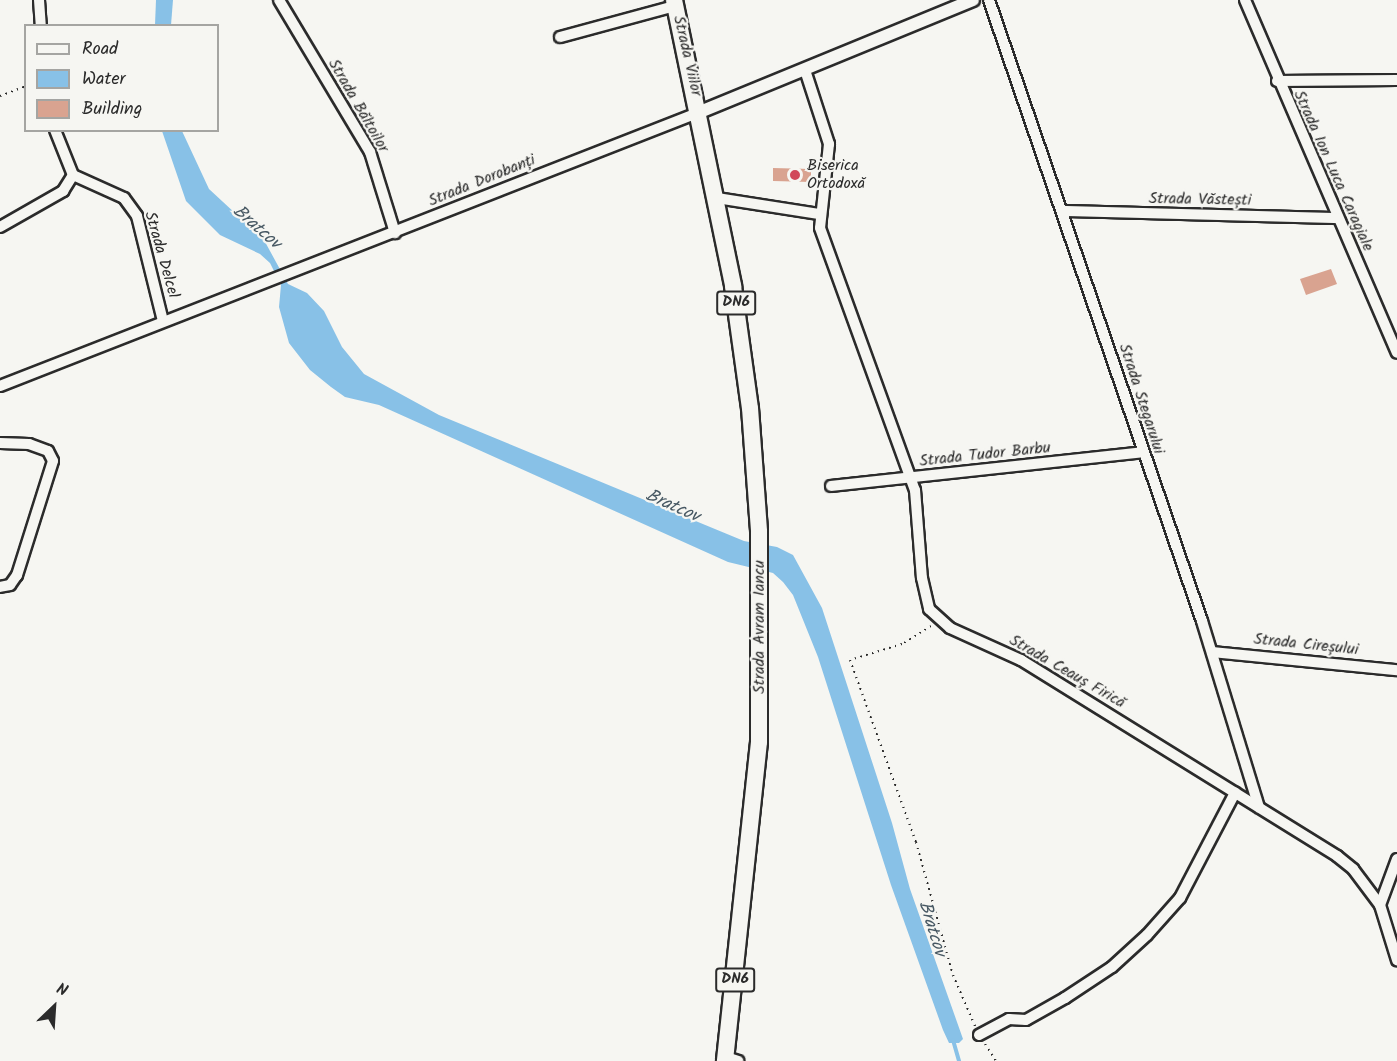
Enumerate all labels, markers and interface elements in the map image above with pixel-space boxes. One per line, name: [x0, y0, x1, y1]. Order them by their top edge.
street label: Strada Viilor: [668, 14, 706, 98]
legend: [24, 24, 219, 132]
text: Road: [82, 35, 118, 64]
street label: Strada Băltoilor: [323, 56, 393, 156]
text: Water: [82, 65, 126, 94]
street label: Strada Ion Luca Caragiale: [1289, 88, 1377, 254]
text: Building: [82, 95, 142, 124]
street label: Strada Dorobanți: [426, 151, 538, 211]
place label: Biserica Ortodoxă: [807, 156, 865, 194]
marker: Biserica Ortodoxă: [788, 168, 802, 182]
street label: Strada Văstești: [1149, 190, 1251, 210]
water label: Bratcov: [228, 201, 284, 255]
street label: Strada Delcel: [139, 210, 183, 300]
road number: DN6: [715, 291, 757, 315]
street label: Strada Stegarului: [1114, 341, 1168, 457]
street label: Strada Tudor Barbu: [919, 439, 1051, 471]
water label: Bratcov: [642, 486, 702, 528]
street label: Strada Avram Iancu: [750, 560, 770, 694]
street label: Strada Cireșului: [1253, 630, 1359, 660]
street label: Strada Ceauș Firică: [1006, 631, 1128, 713]
water label: Bratcov: [912, 899, 950, 959]
road number: DN6: [714, 968, 756, 992]
north arrow: [24, 977, 84, 1037]
text: N: [52, 977, 72, 1004]

